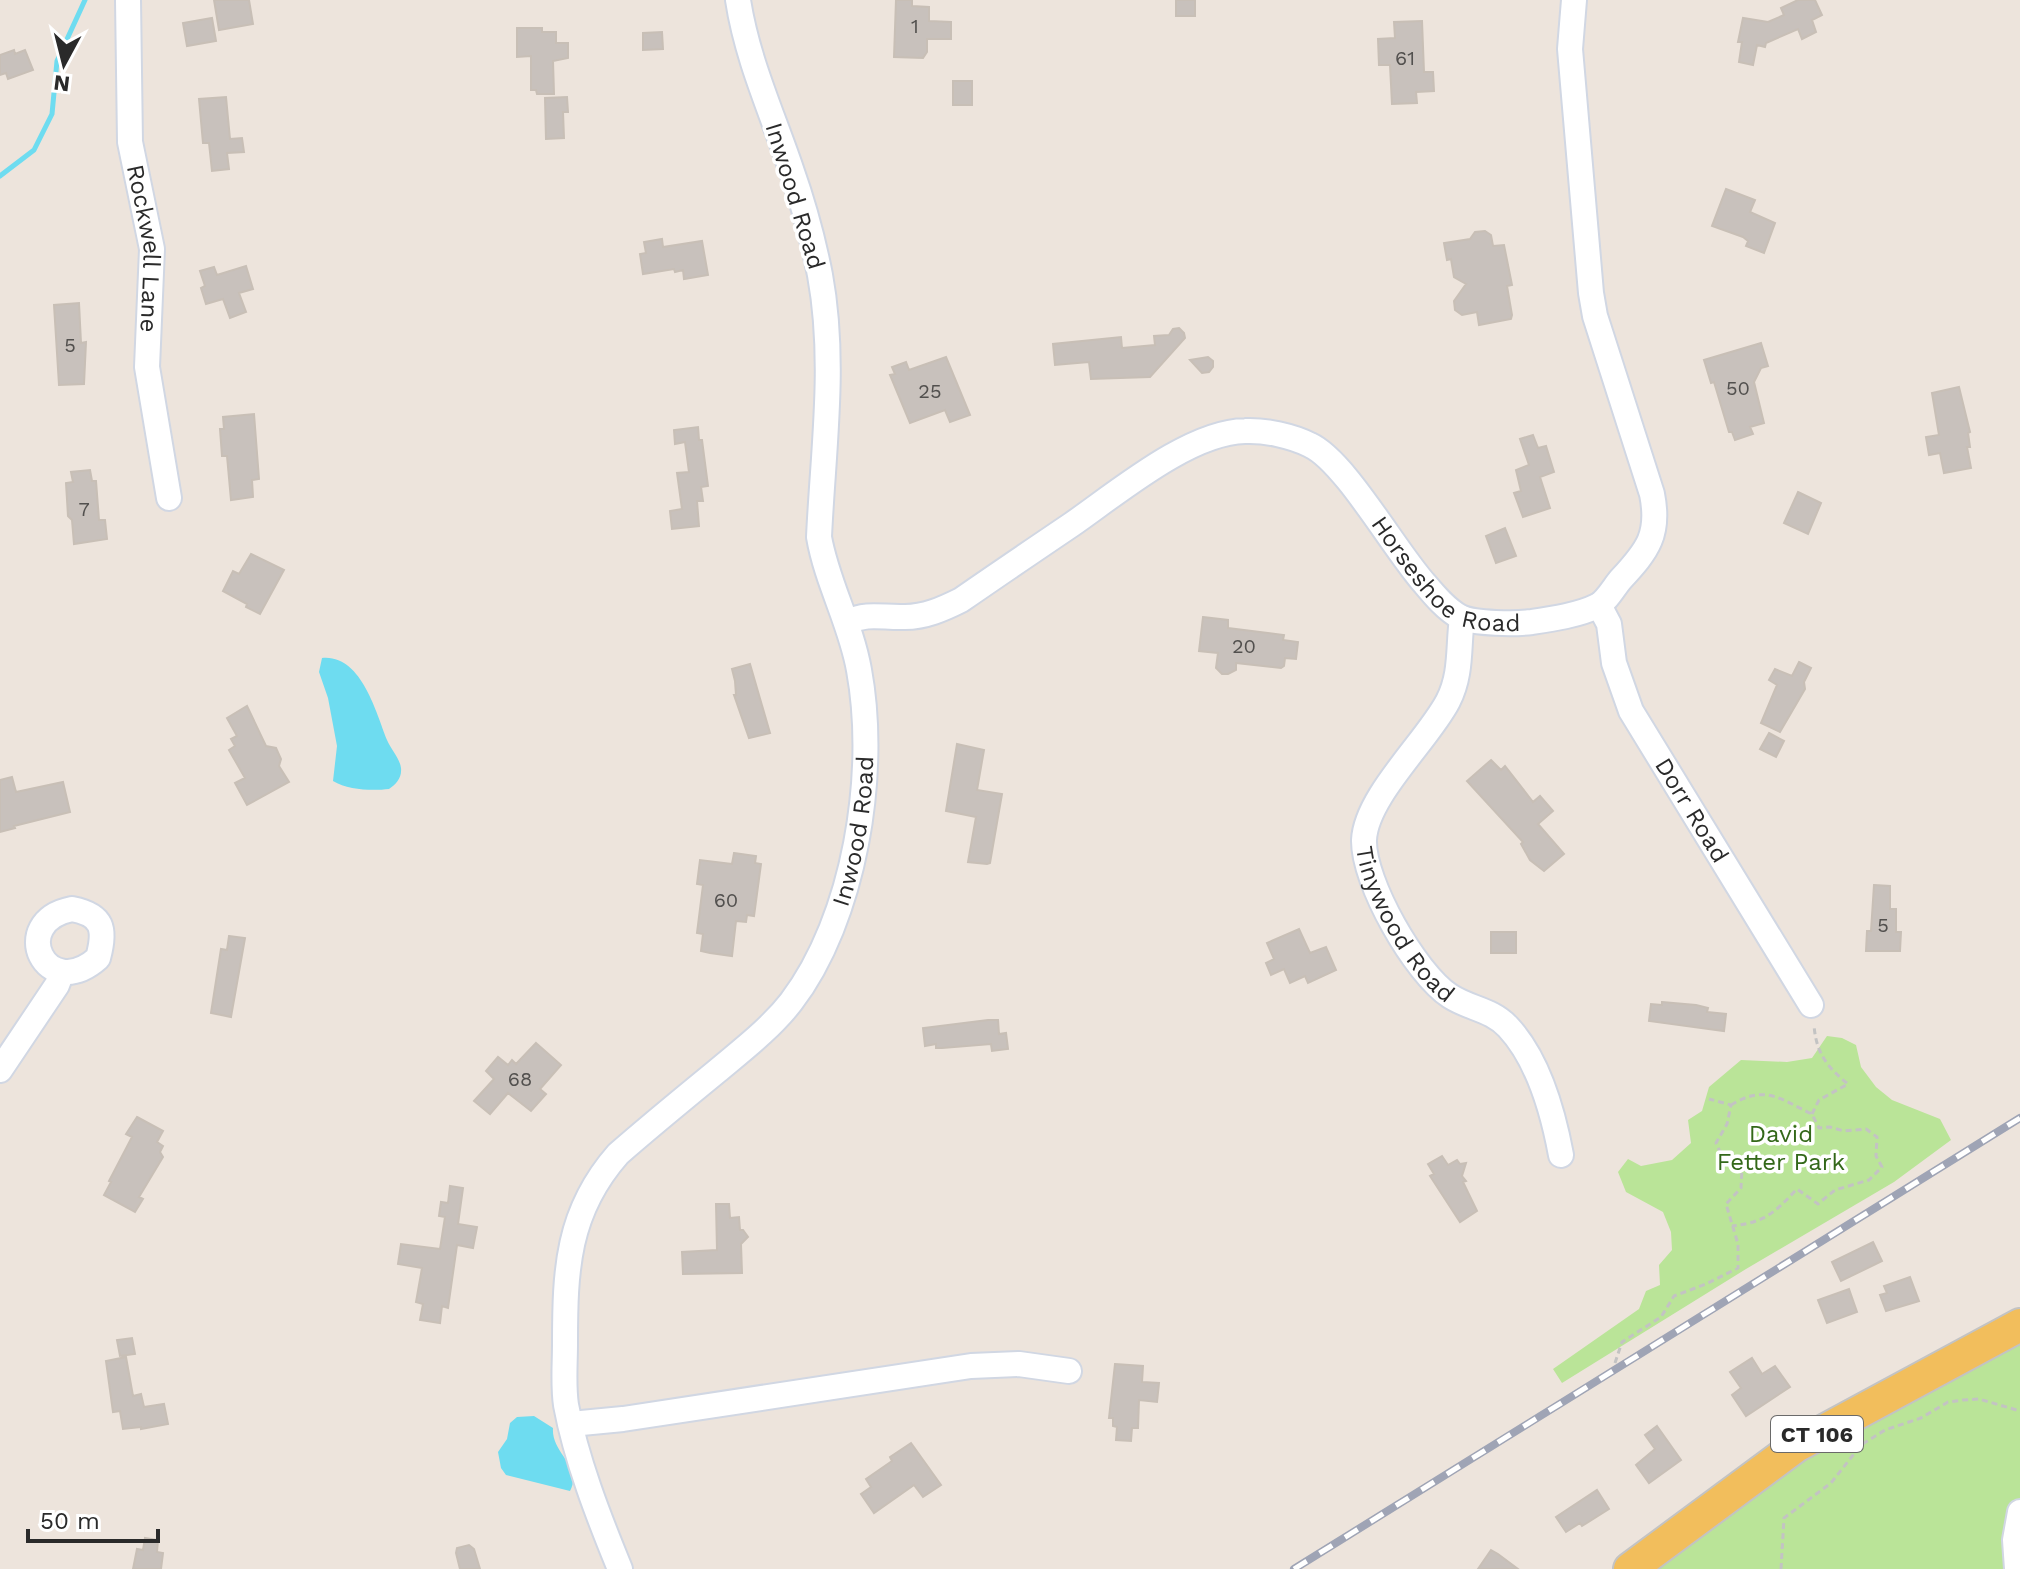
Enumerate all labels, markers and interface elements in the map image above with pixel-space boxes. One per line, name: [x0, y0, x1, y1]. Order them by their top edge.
house number: 1: [911, 14, 919, 38]
north arrow: [24, 24, 104, 104]
house number: 61: [1395, 46, 1415, 70]
text: N: [52, 70, 71, 97]
street label: Inwood Road: [759, 119, 831, 273]
street label: Rockwell Lane: [121, 162, 167, 333]
house number: 5: [64, 333, 76, 357]
house number: 50: [1726, 376, 1750, 400]
house number: 25: [918, 379, 942, 403]
house number: 7: [78, 497, 90, 521]
street label: Horseshoe Road: [1366, 511, 1521, 637]
house number: 20: [1232, 634, 1256, 658]
street label: Dorr Road: [1649, 753, 1734, 868]
street label: Inwood Road: [827, 755, 879, 910]
street label: Tinywood Road: [1350, 844, 1460, 1008]
house number: 60: [714, 888, 738, 912]
house number: 5: [1877, 913, 1889, 937]
house number: 68: [508, 1067, 532, 1091]
park label: David Fetter Park: [1717, 1120, 1846, 1176]
road number: CT 106: [1771, 1416, 1863, 1452]
scale bar: [28, 1493, 158, 1543]
text: 50 m: [40, 1507, 100, 1535]

